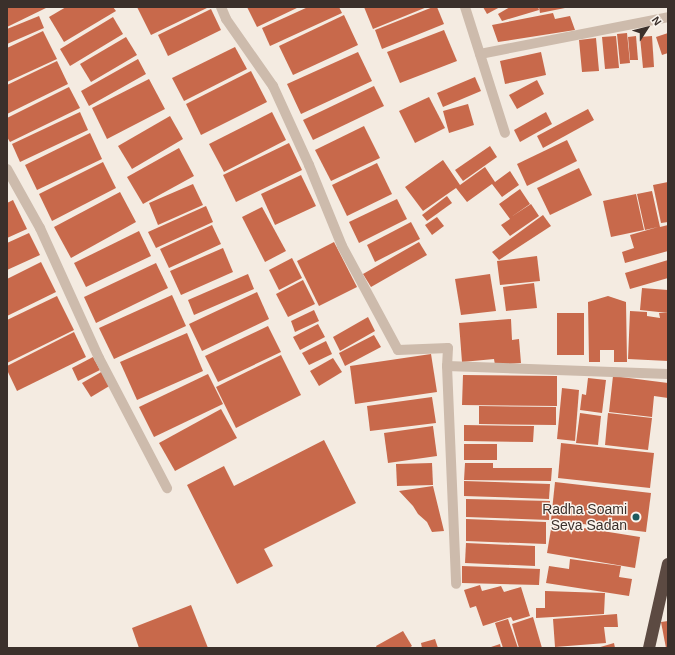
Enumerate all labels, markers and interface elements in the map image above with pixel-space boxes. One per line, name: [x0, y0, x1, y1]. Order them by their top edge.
north arrow: [627, 8, 667, 48]
text: N: [650, 14, 664, 28]
place label: Radha Soami Seva Sadan: [542, 501, 627, 534]
marker: Radha Soami Seva Sadan: [630, 511, 642, 523]

